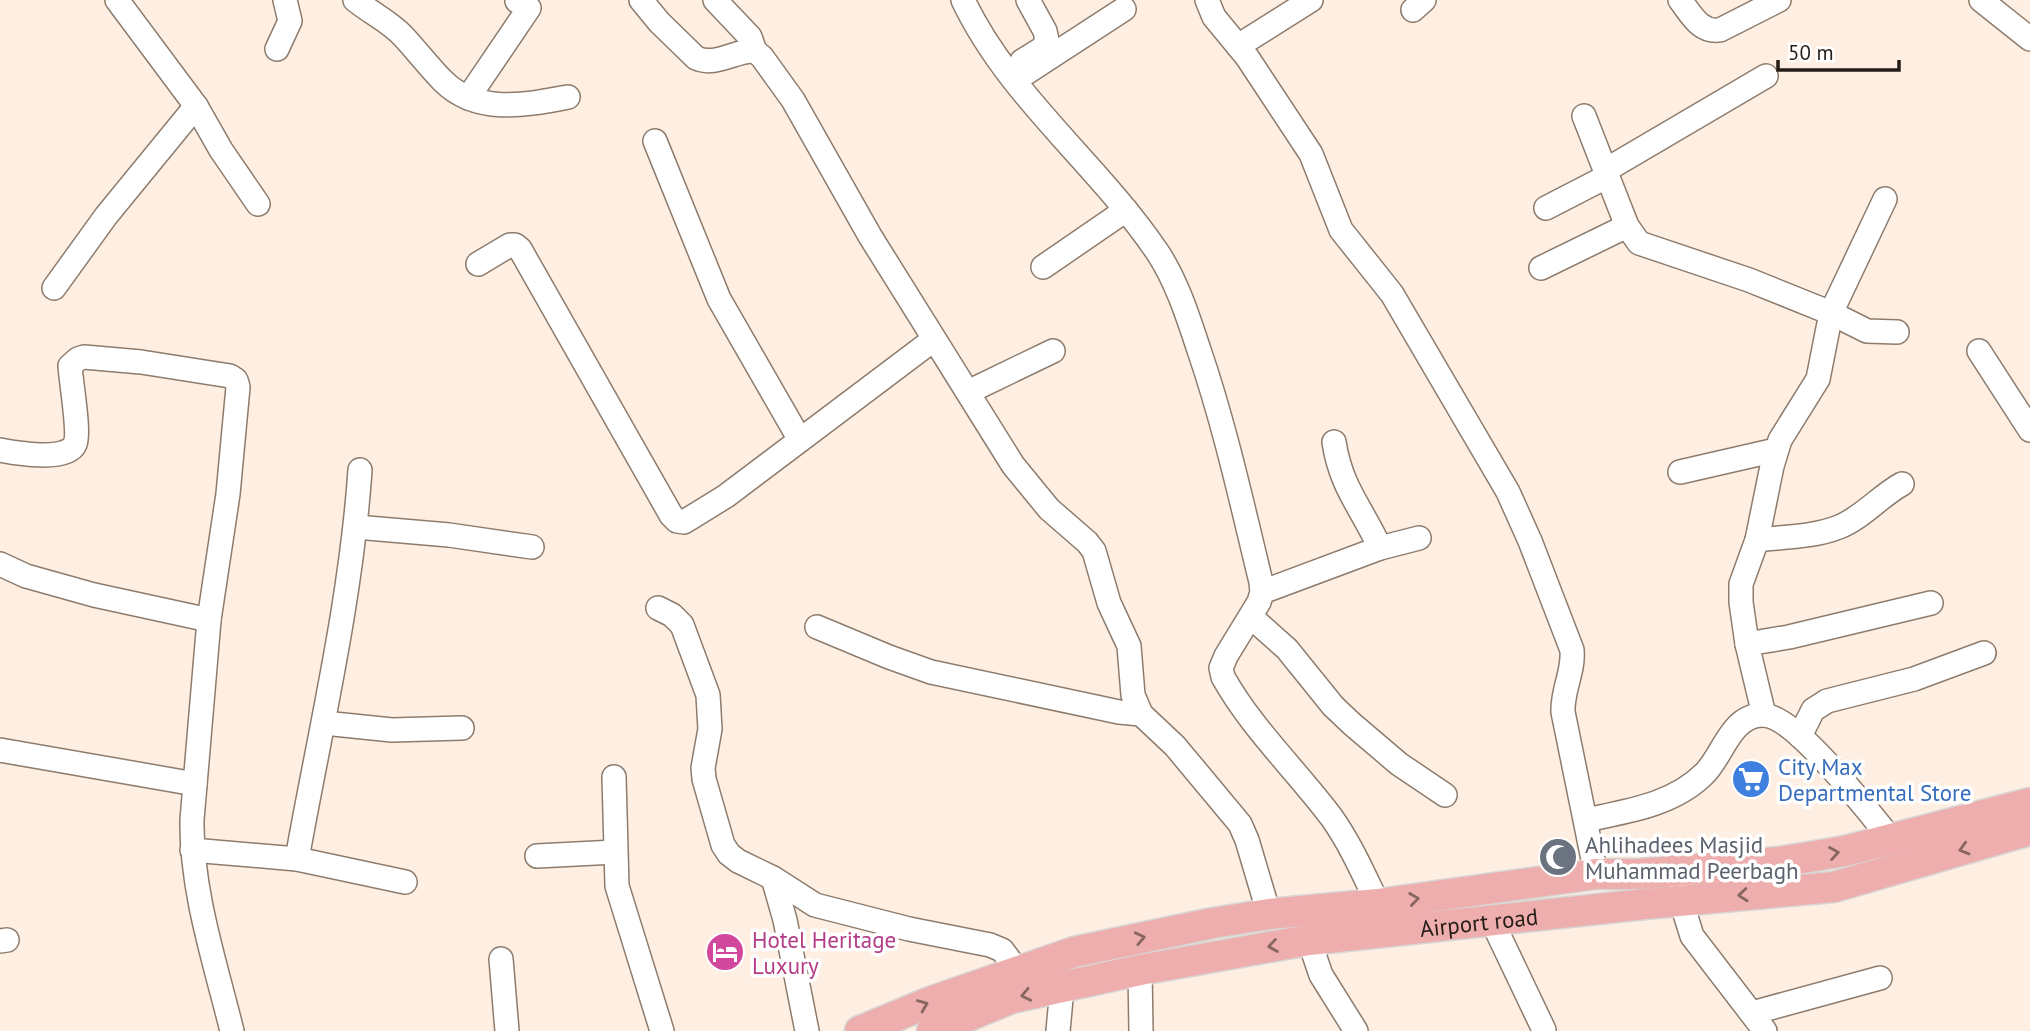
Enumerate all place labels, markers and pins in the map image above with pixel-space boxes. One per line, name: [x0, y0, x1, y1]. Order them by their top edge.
place label: City Max Departmental Store: [1778, 752, 1971, 807]
supermarket icon: City Max Departmental Store: [1730, 758, 1772, 800]
place label: Ahlihadees Masjid Muhammad Peerbagh: [1585, 830, 1799, 885]
mosque icon: Ahlihadees Masjid Muhammad Peerbagh: [1537, 836, 1579, 878]
place label: Hotel Heritage Luxury: [752, 925, 896, 980]
hotel icon: Hotel Heritage Luxury: [704, 931, 746, 973]

